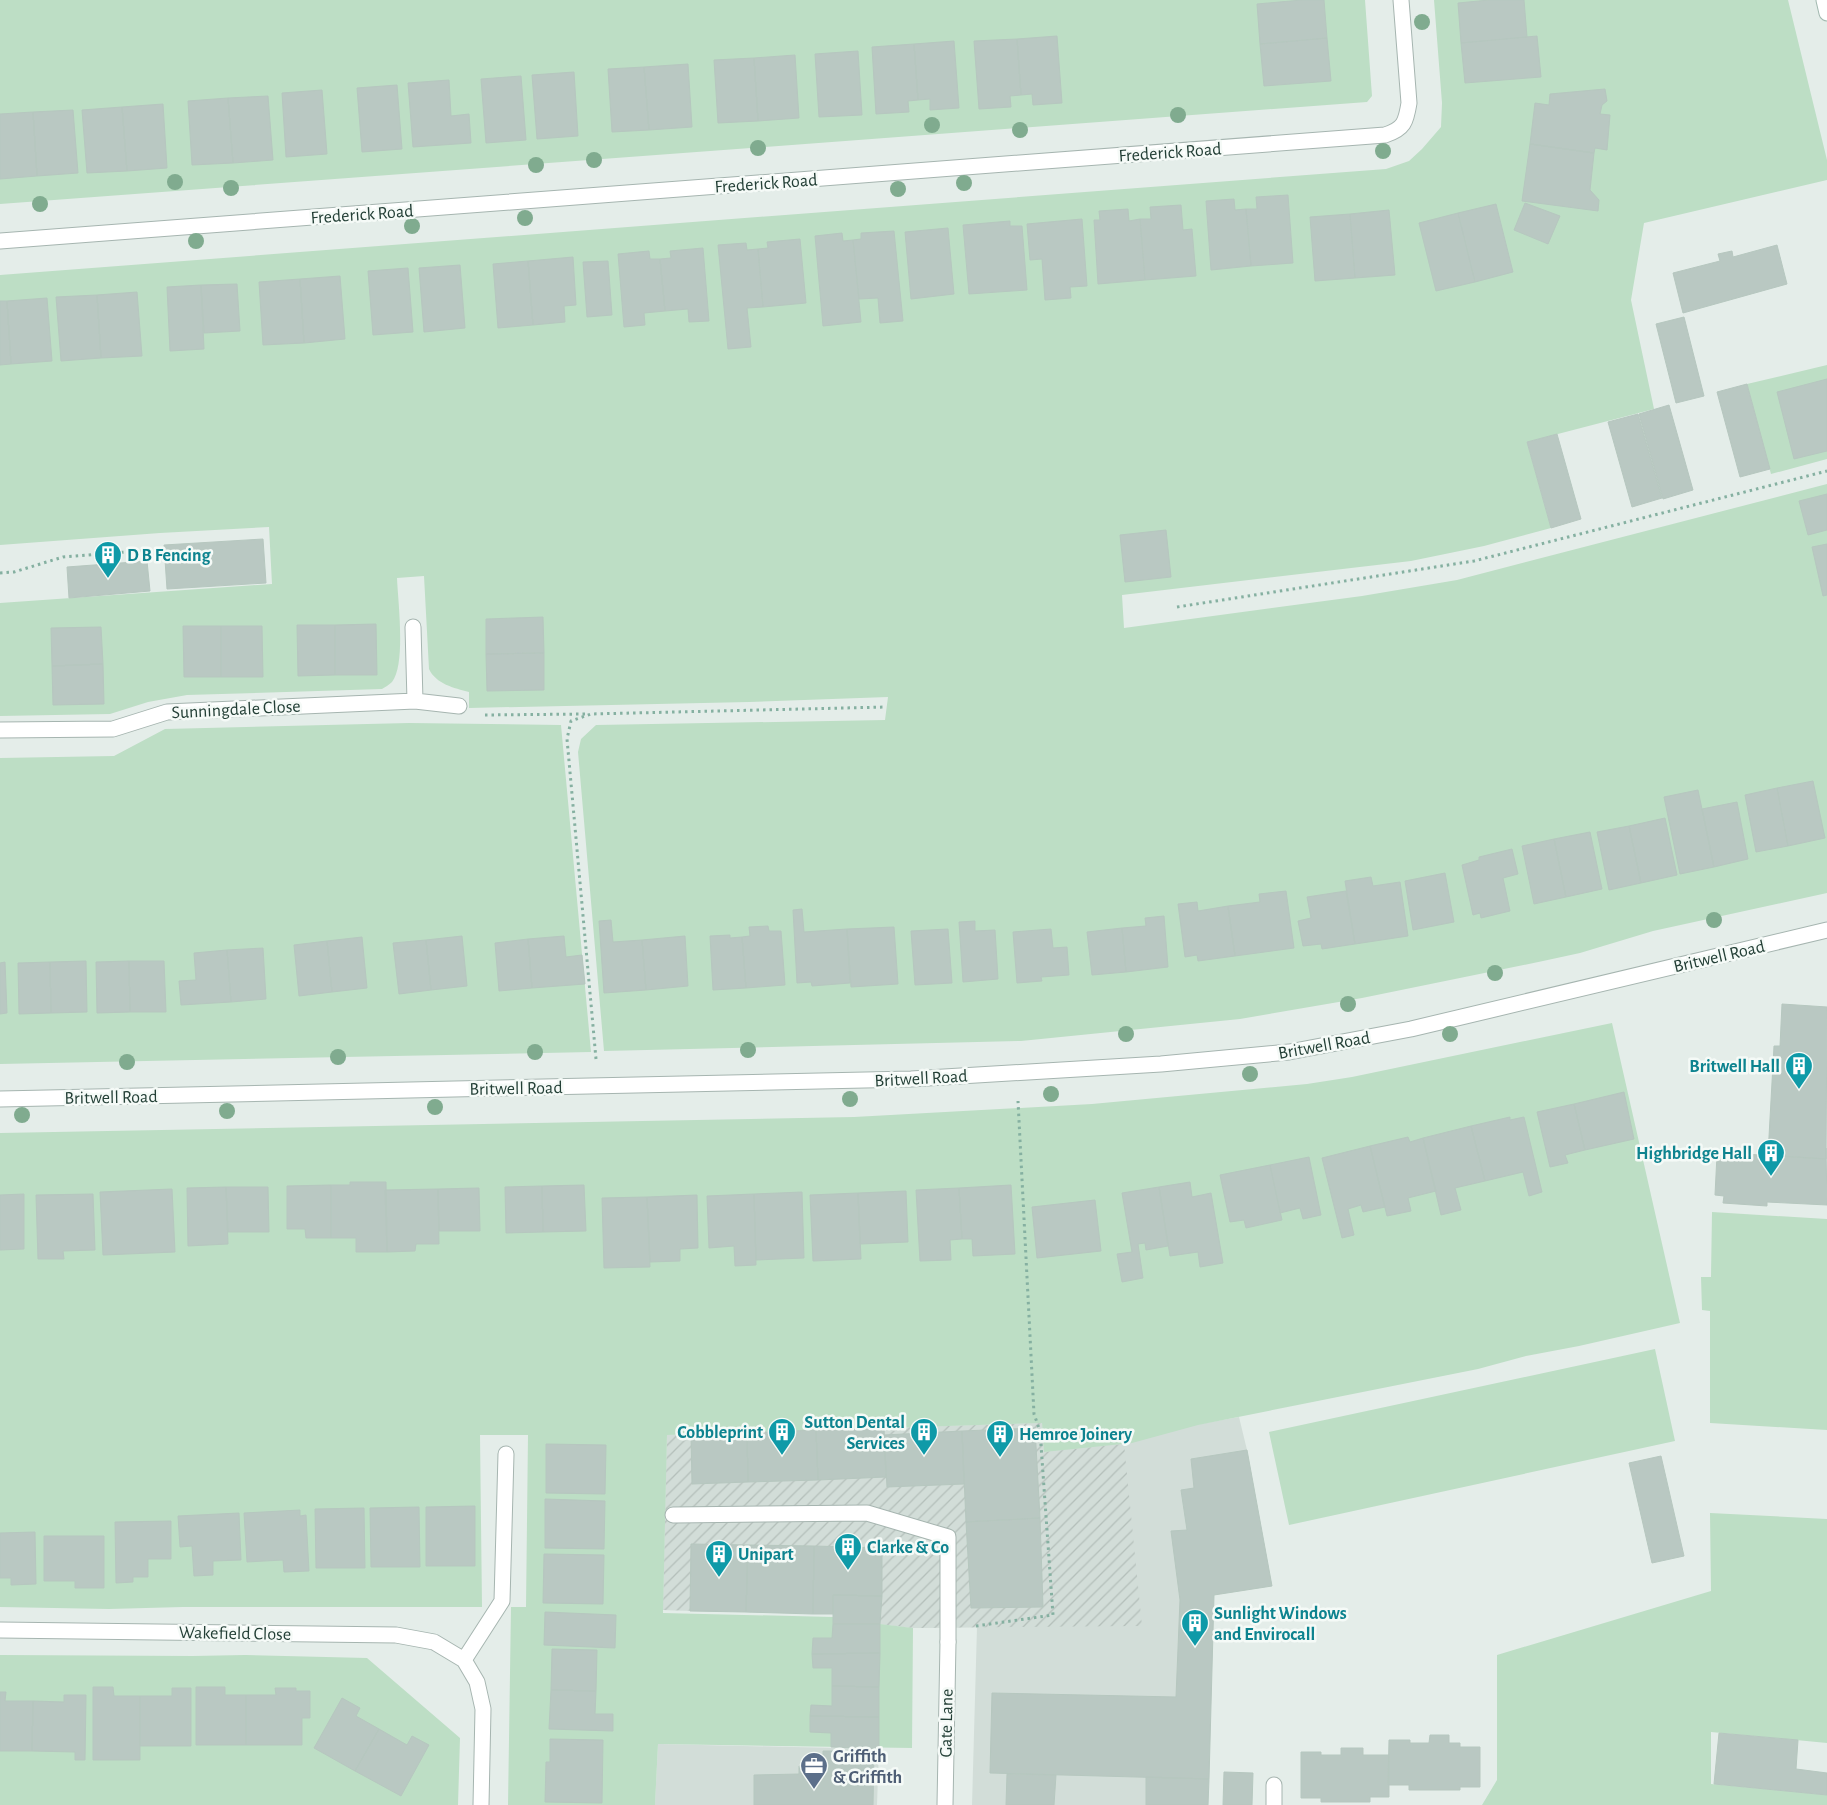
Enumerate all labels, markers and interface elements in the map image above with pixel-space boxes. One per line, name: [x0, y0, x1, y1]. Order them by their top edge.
street label: Frederick Road: [1118, 140, 1222, 166]
street label: Frederick Road: [714, 171, 818, 197]
street label: Frederick Road: [310, 202, 414, 228]
building icon: D B Fencing: [93, 540, 123, 579]
place label: D B Fencing: [127, 547, 212, 565]
street label: Sunningdale Close: [171, 698, 301, 722]
street label: Britwell Road: [1672, 938, 1767, 976]
street label: Britwell Road: [1277, 1029, 1372, 1063]
building icon: Britwell Hall: [1784, 1051, 1814, 1090]
place label: Britwell Hall: [1689, 1058, 1780, 1076]
street label: Britwell Road: [874, 1068, 968, 1090]
street label: Britwell Road: [469, 1079, 563, 1099]
street label: Britwell Road: [64, 1088, 158, 1108]
building icon: Highbridge Hall: [1756, 1138, 1786, 1177]
place label: Highbridge Hall: [1636, 1145, 1752, 1163]
place label: Sutton Dental Services: [804, 1414, 905, 1453]
building icon: Cobbleprint: [767, 1417, 797, 1456]
building icon: Sutton Dental Services: [909, 1417, 939, 1456]
building icon: Hemroe Joinery: [985, 1419, 1015, 1458]
place label: Cobbleprint: [677, 1424, 763, 1442]
place label: Hemroe Joinery: [1019, 1426, 1133, 1444]
building icon: Clarke & Co: [833, 1532, 863, 1571]
building icon: Unipart: [704, 1539, 734, 1578]
place label: Clarke & Co: [867, 1539, 949, 1557]
place label: Unipart: [738, 1546, 794, 1564]
place label: Sunlight Windows and Envirocall: [1214, 1605, 1347, 1644]
building icon: Sunlight Windows and Envirocall: [1180, 1608, 1210, 1647]
street label: Wakefield Close: [179, 1624, 291, 1644]
street label: Gate Lane: [937, 1688, 957, 1758]
place label: Griffith & Griffith: [833, 1748, 902, 1787]
office icon: Griffith & Griffith: [799, 1751, 829, 1790]

